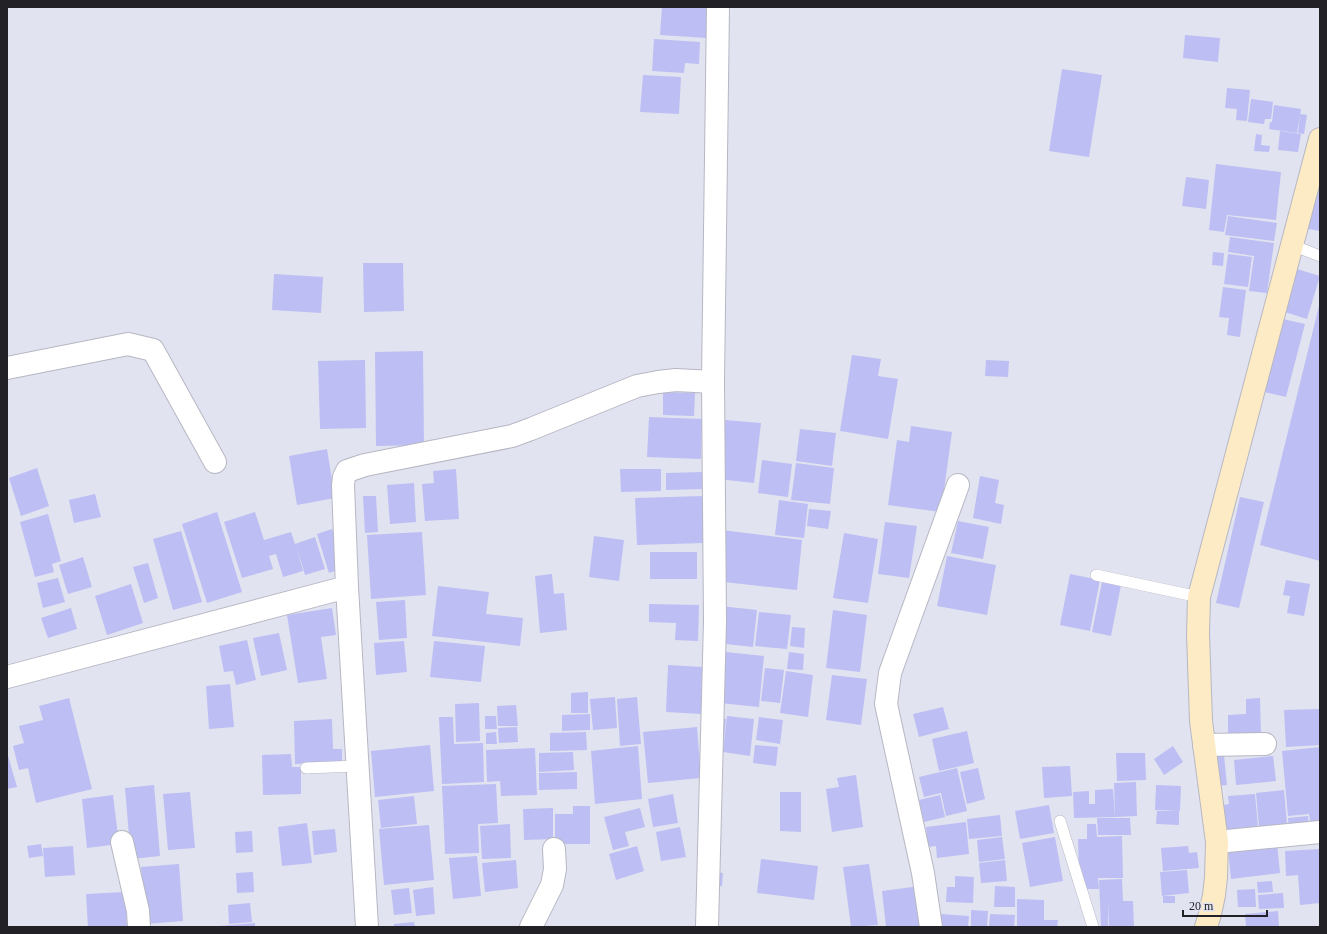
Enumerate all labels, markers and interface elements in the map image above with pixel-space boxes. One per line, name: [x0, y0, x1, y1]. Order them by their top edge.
scale bar: [1183, 892, 1267, 918]
text: 20 m: [1189, 899, 1214, 913]

